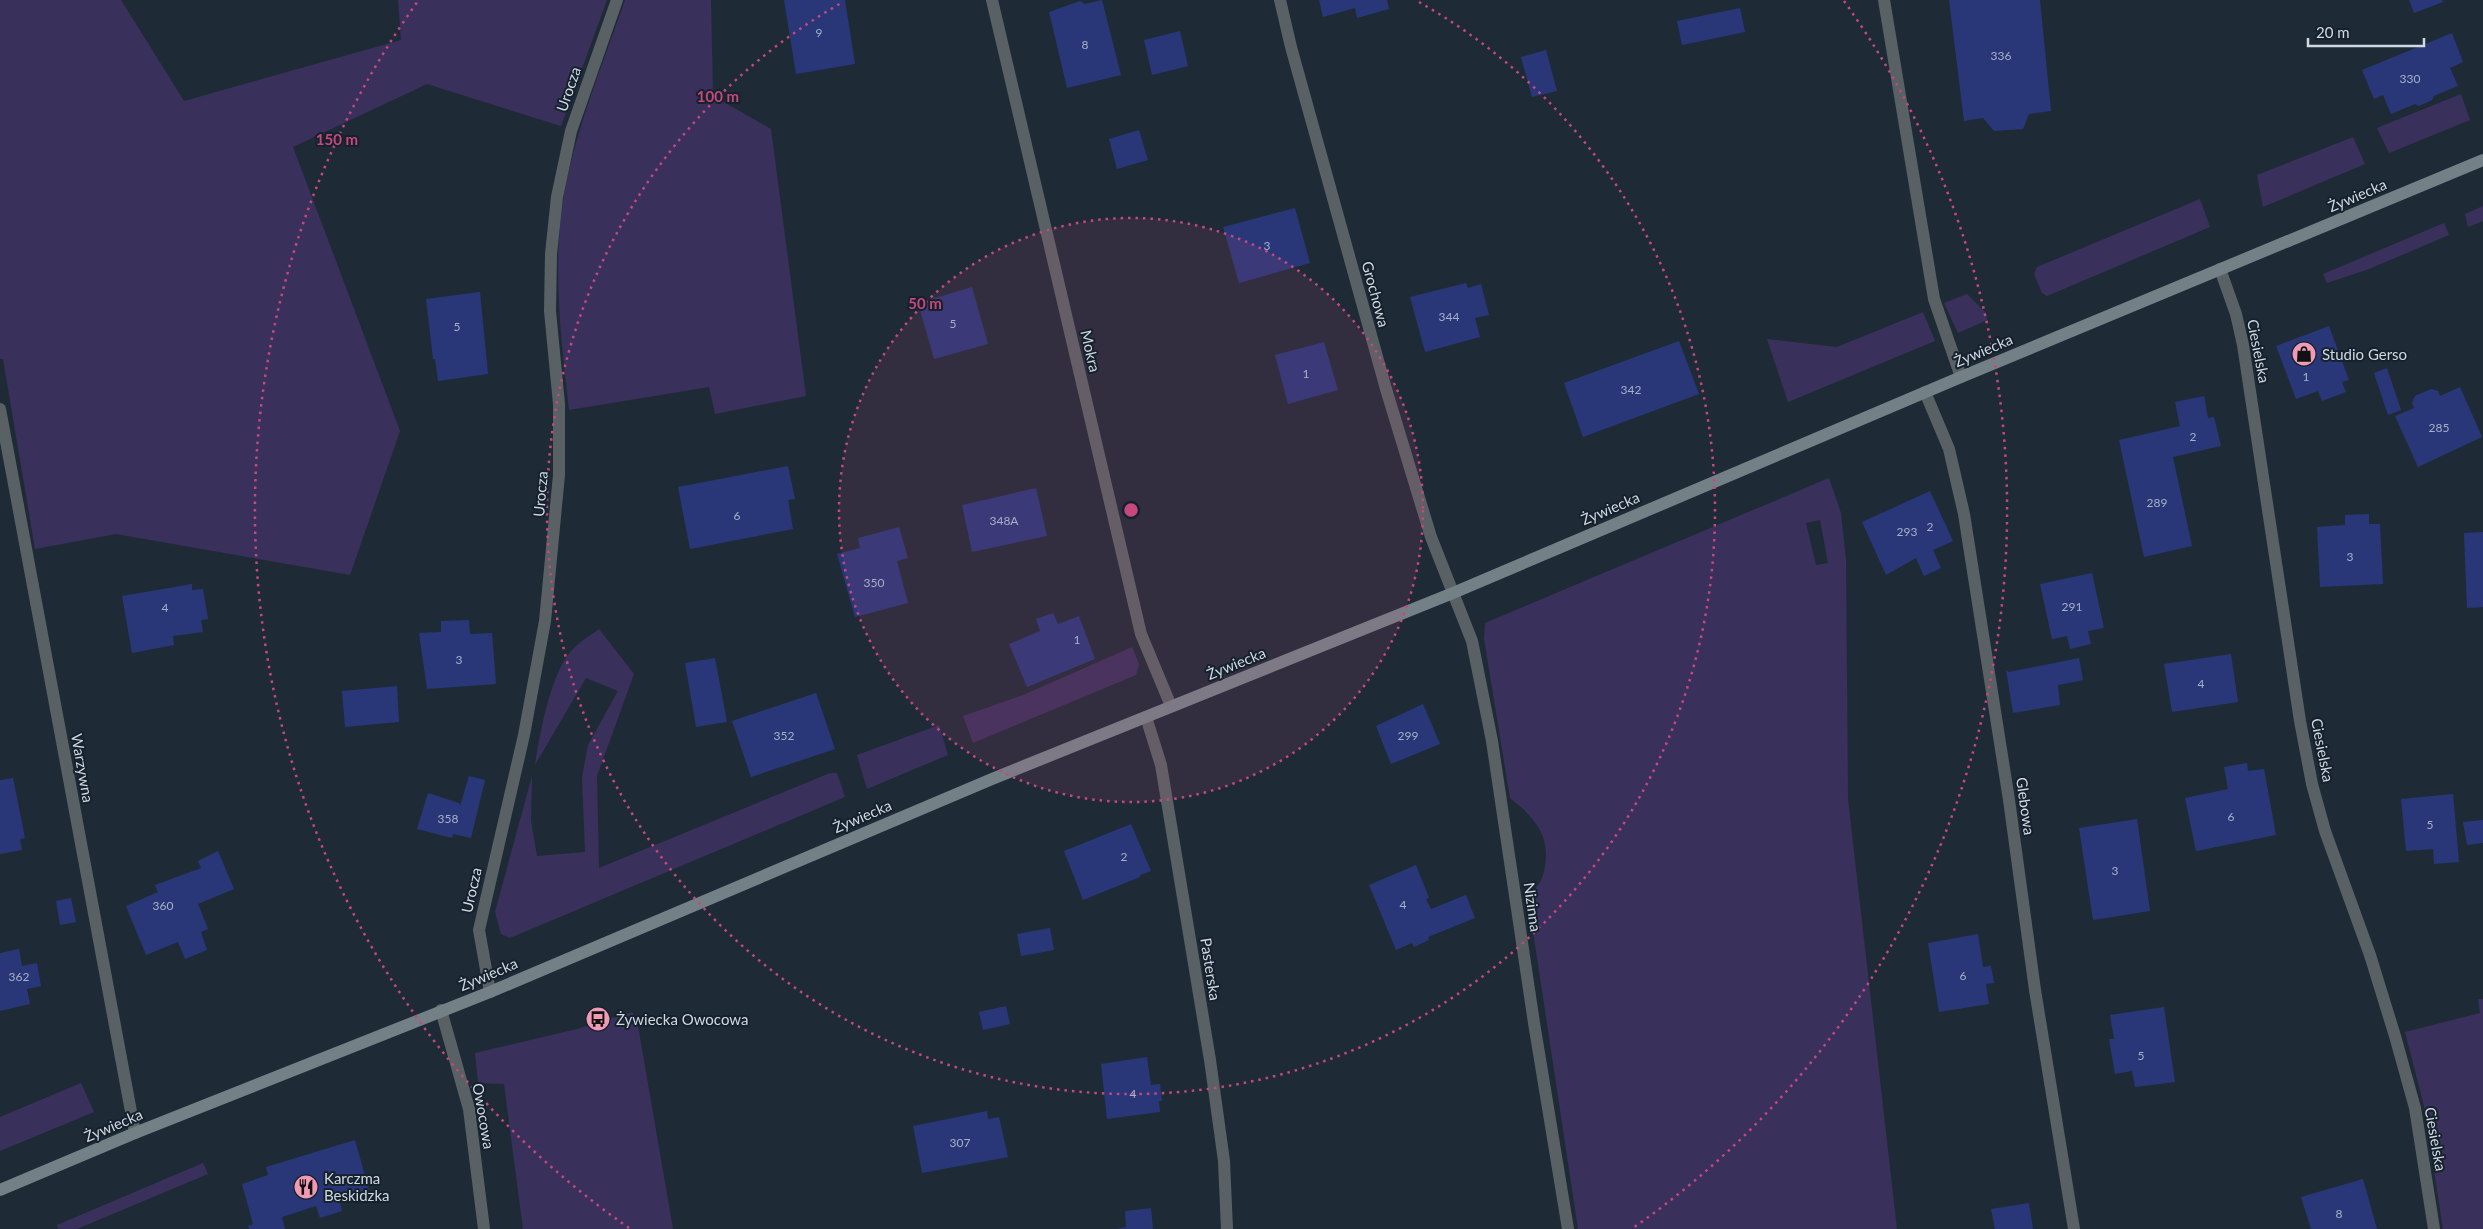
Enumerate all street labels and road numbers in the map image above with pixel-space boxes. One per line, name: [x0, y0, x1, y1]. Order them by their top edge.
street label: Urocza: [552, 64, 584, 114]
street label: Żywiecka: [2325, 175, 2389, 215]
street label: Grochowa: [1359, 259, 1393, 329]
street label: Ciesielska: [2244, 318, 2274, 384]
street label: Mokra: [1077, 328, 1105, 374]
street label: Żywiecka: [1951, 330, 2015, 370]
street label: Urocza: [529, 470, 551, 518]
street label: Żywiecka: [1578, 488, 1642, 528]
street label: Żywiecka: [1204, 643, 1268, 683]
street label: Ciesielska: [2308, 717, 2338, 783]
street label: Warzywna: [68, 732, 98, 804]
street label: Glebowa: [2013, 776, 2039, 836]
street label: Żywiecka: [830, 796, 894, 836]
street label: Urocza: [457, 866, 485, 914]
street label: Nizinna: [1521, 881, 1545, 933]
street label: Pasterska: [1197, 936, 1225, 1002]
street label: Żywiecka: [456, 954, 520, 994]
street label: Owocowa: [469, 1082, 499, 1150]
street label: Żywiecka: [81, 1105, 145, 1145]
street label: Ciesielska: [2422, 1106, 2450, 1172]

